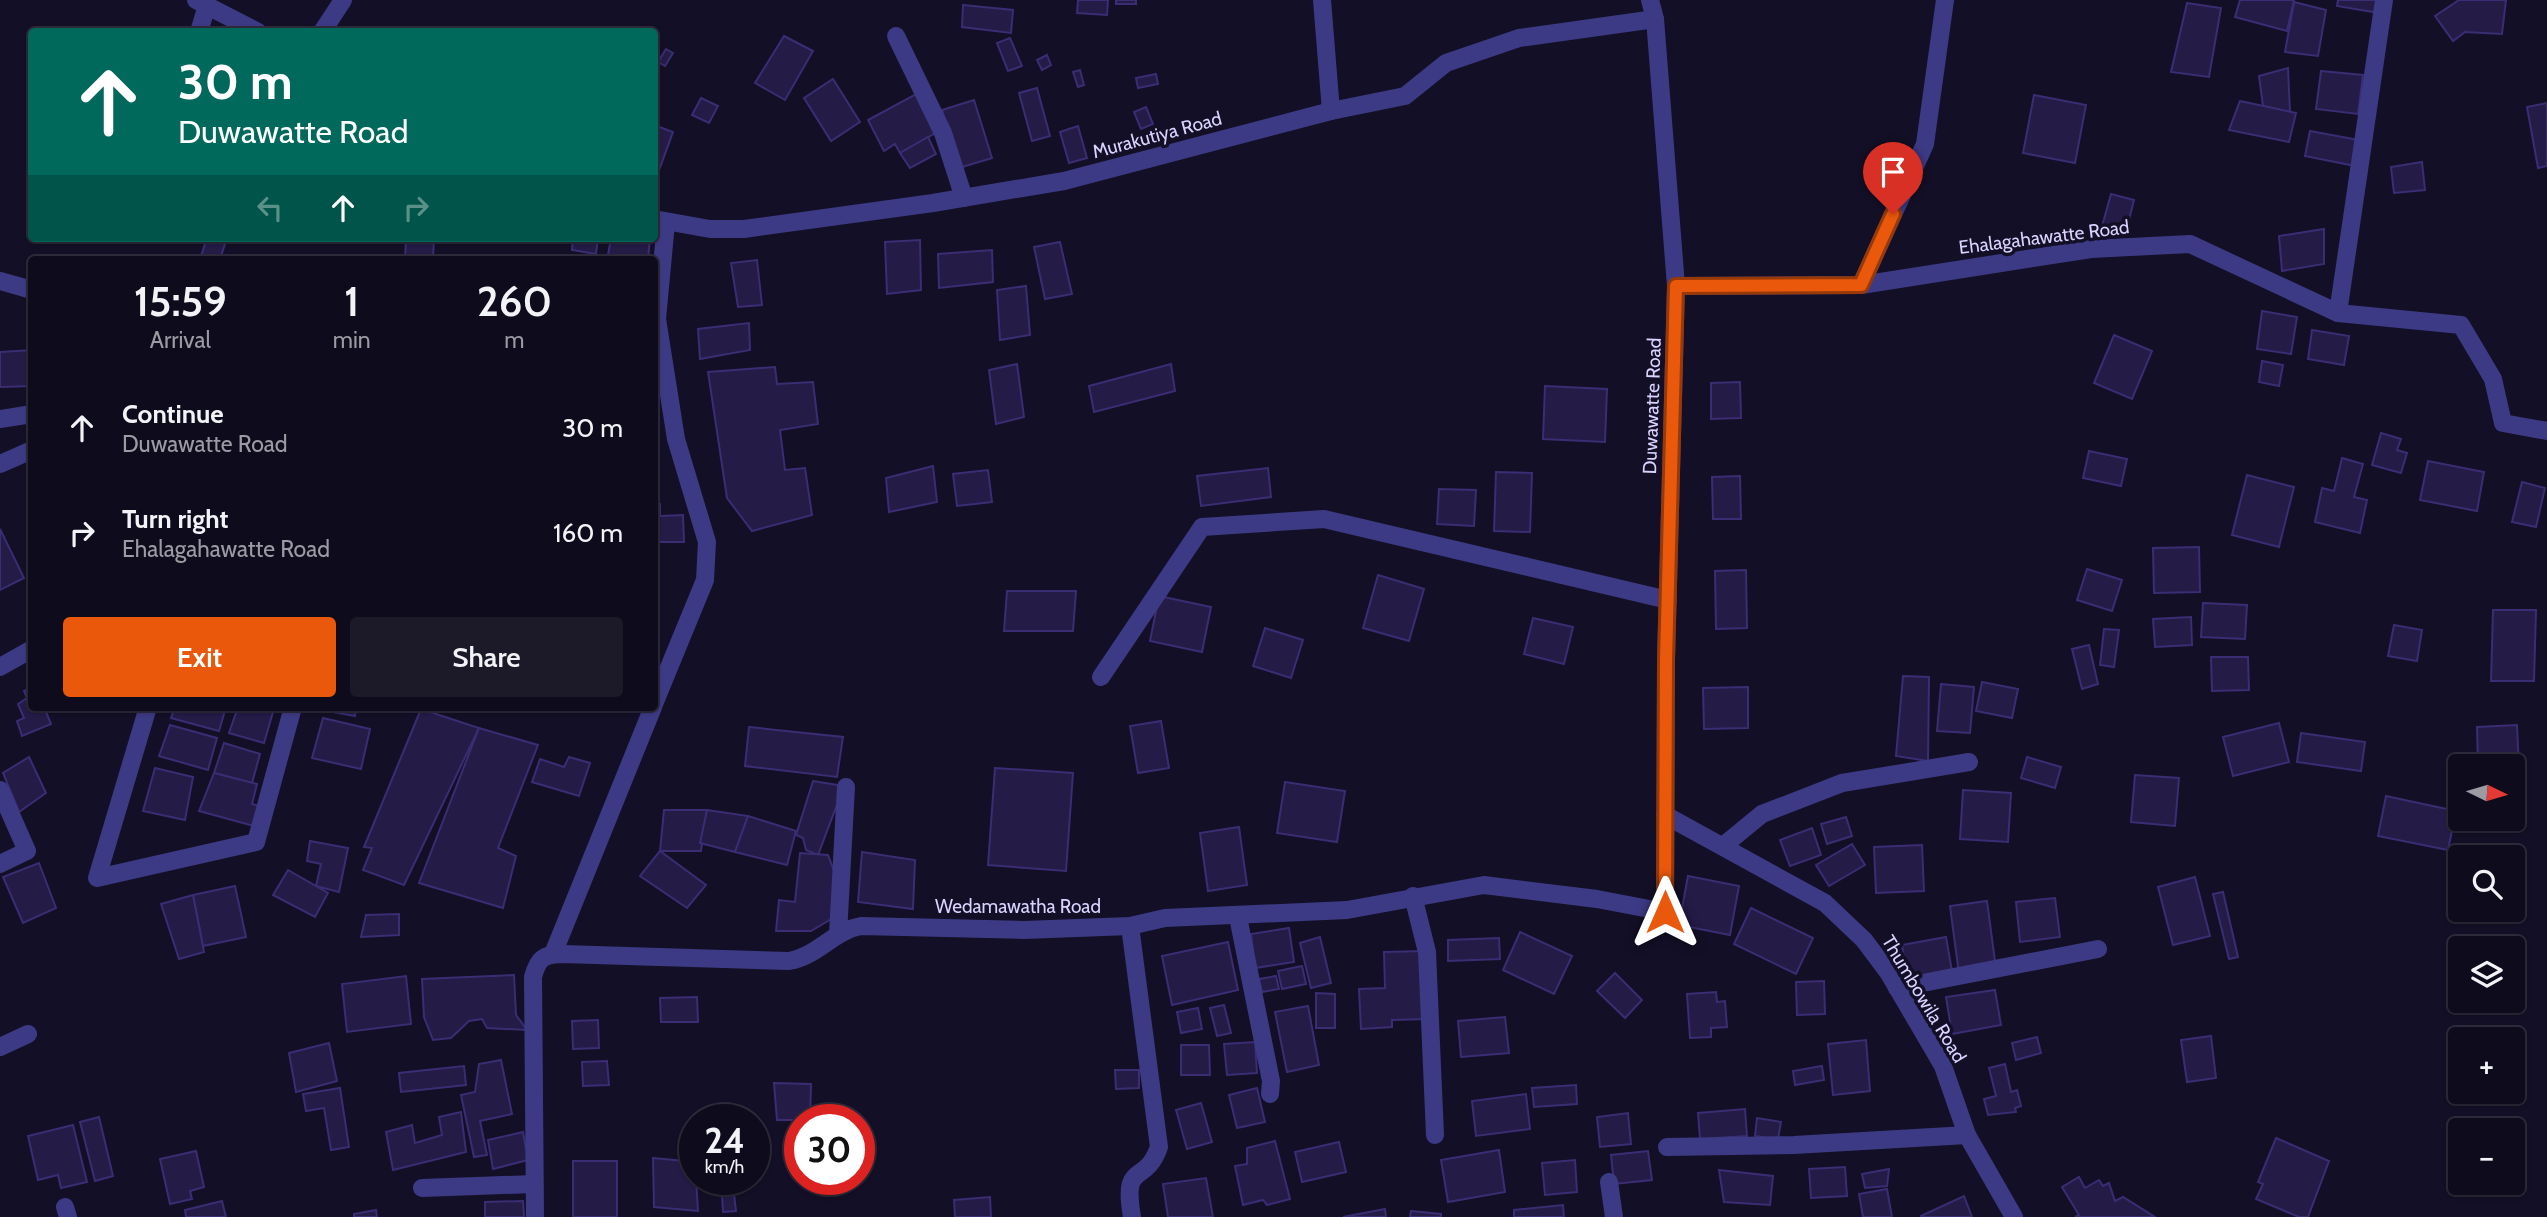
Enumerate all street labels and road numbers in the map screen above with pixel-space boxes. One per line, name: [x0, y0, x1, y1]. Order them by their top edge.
street label: Murakutiya Road: [1090, 107, 1224, 163]
street label: Ehalagahawatte Road: [1957, 215, 2131, 259]
street label: Duwawatte Road: [1638, 337, 1666, 475]
street label: Wedamawatha Road: [935, 895, 1101, 918]
street label: Thumbowila Road: [1877, 931, 1971, 1067]

